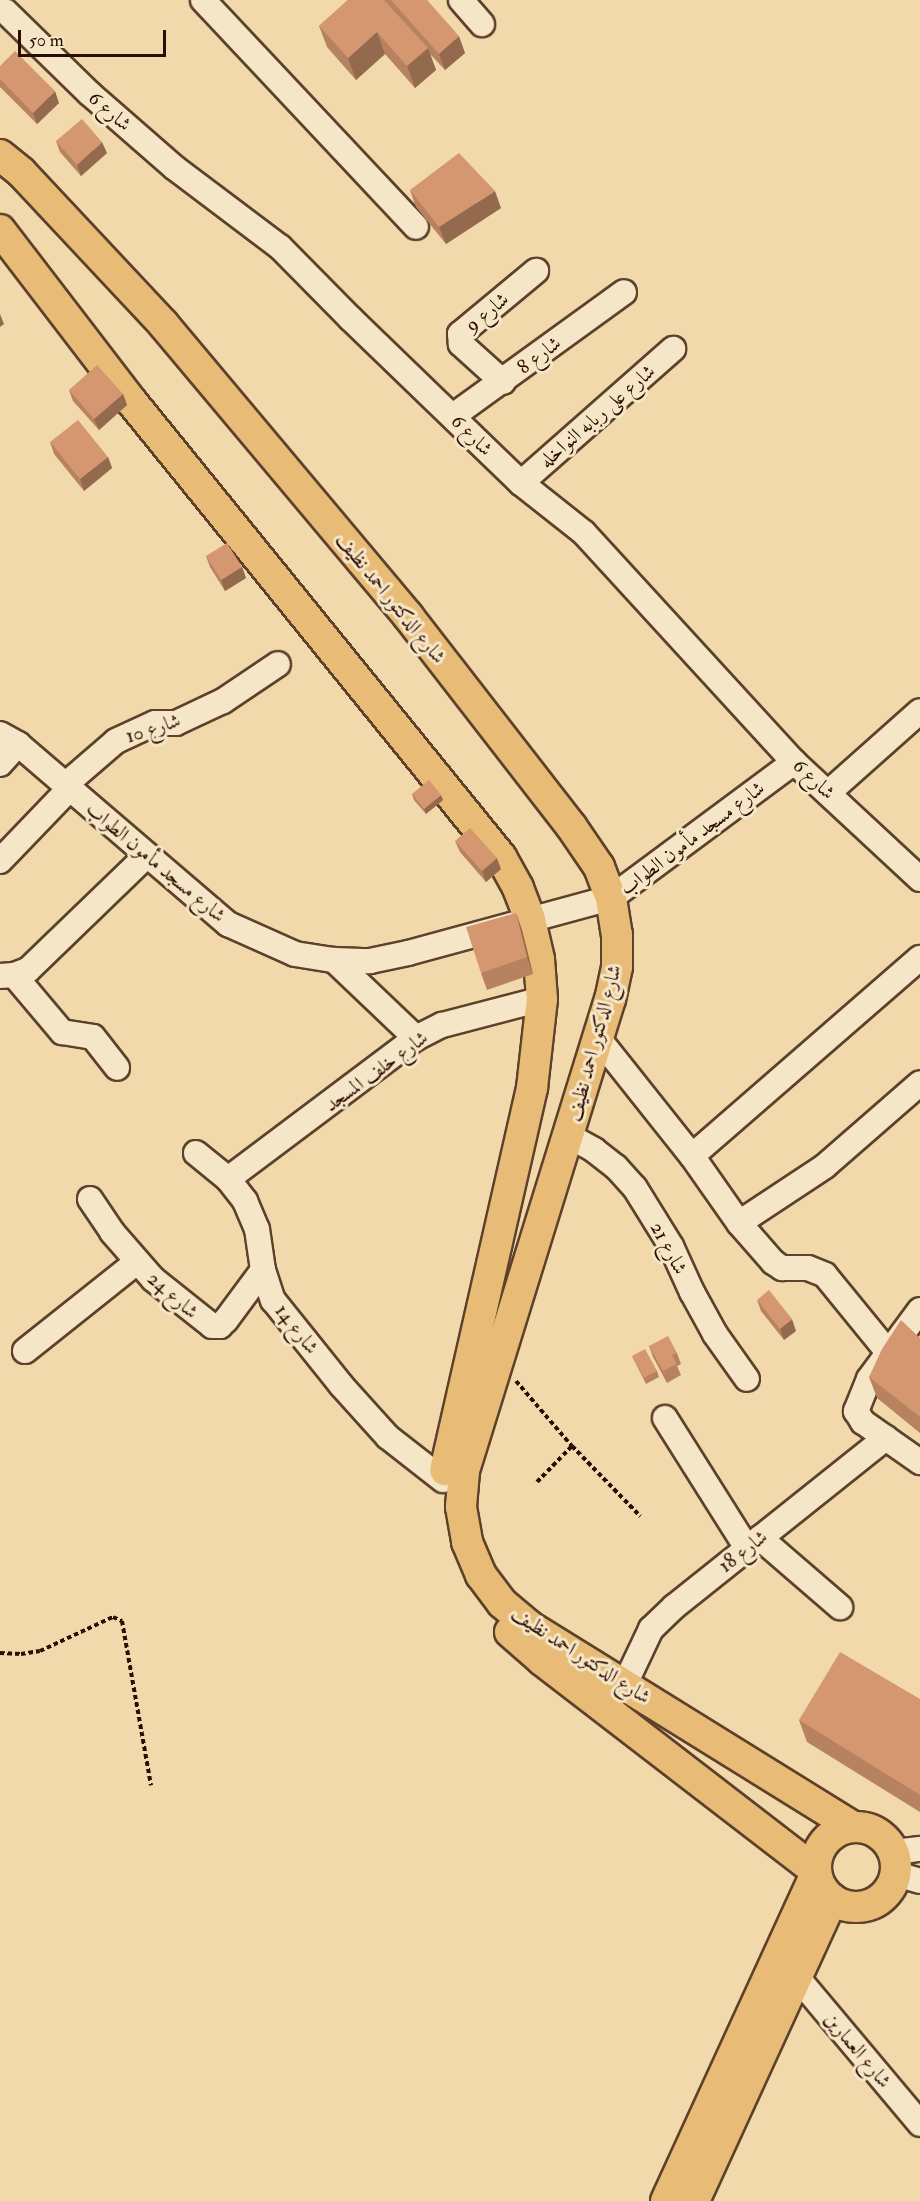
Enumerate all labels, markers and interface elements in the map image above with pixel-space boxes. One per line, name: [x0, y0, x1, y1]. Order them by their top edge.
scale bar: [21, 18, 170, 56]
text: 50 m: [29, 29, 64, 52]
street label: شارع 6: [84, 86, 136, 136]
street label: شارع 9: [460, 287, 514, 337]
street label: شارع 8: [512, 331, 566, 379]
street label: شارع على ربابه النواخله: [534, 359, 660, 473]
street label: شارع 6: [446, 409, 498, 461]
street label: شارع الدكتور احمد نظيف: [331, 528, 451, 668]
street label: شارع 10: [123, 708, 183, 748]
street label: شارع 6: [788, 754, 840, 804]
street label: شارع مسجد مأمون الطواب: [615, 776, 769, 900]
street label: شارع مسجد مأمون الطواب: [81, 797, 231, 927]
street label: شارع الدكتور احمد نظيف: [562, 962, 626, 1124]
street label: شارع خلف المسجد: [320, 1025, 432, 1117]
street label: شارع 21: [645, 1218, 693, 1278]
street label: شارع 24: [143, 1266, 203, 1324]
street label: شارع 14: [270, 1299, 324, 1359]
street label: شارع 18: [714, 1524, 772, 1578]
street label: شارع الدكتور احمد نظيف: [507, 1601, 655, 1709]
street label: شارع العمارين: [819, 2007, 897, 2093]

